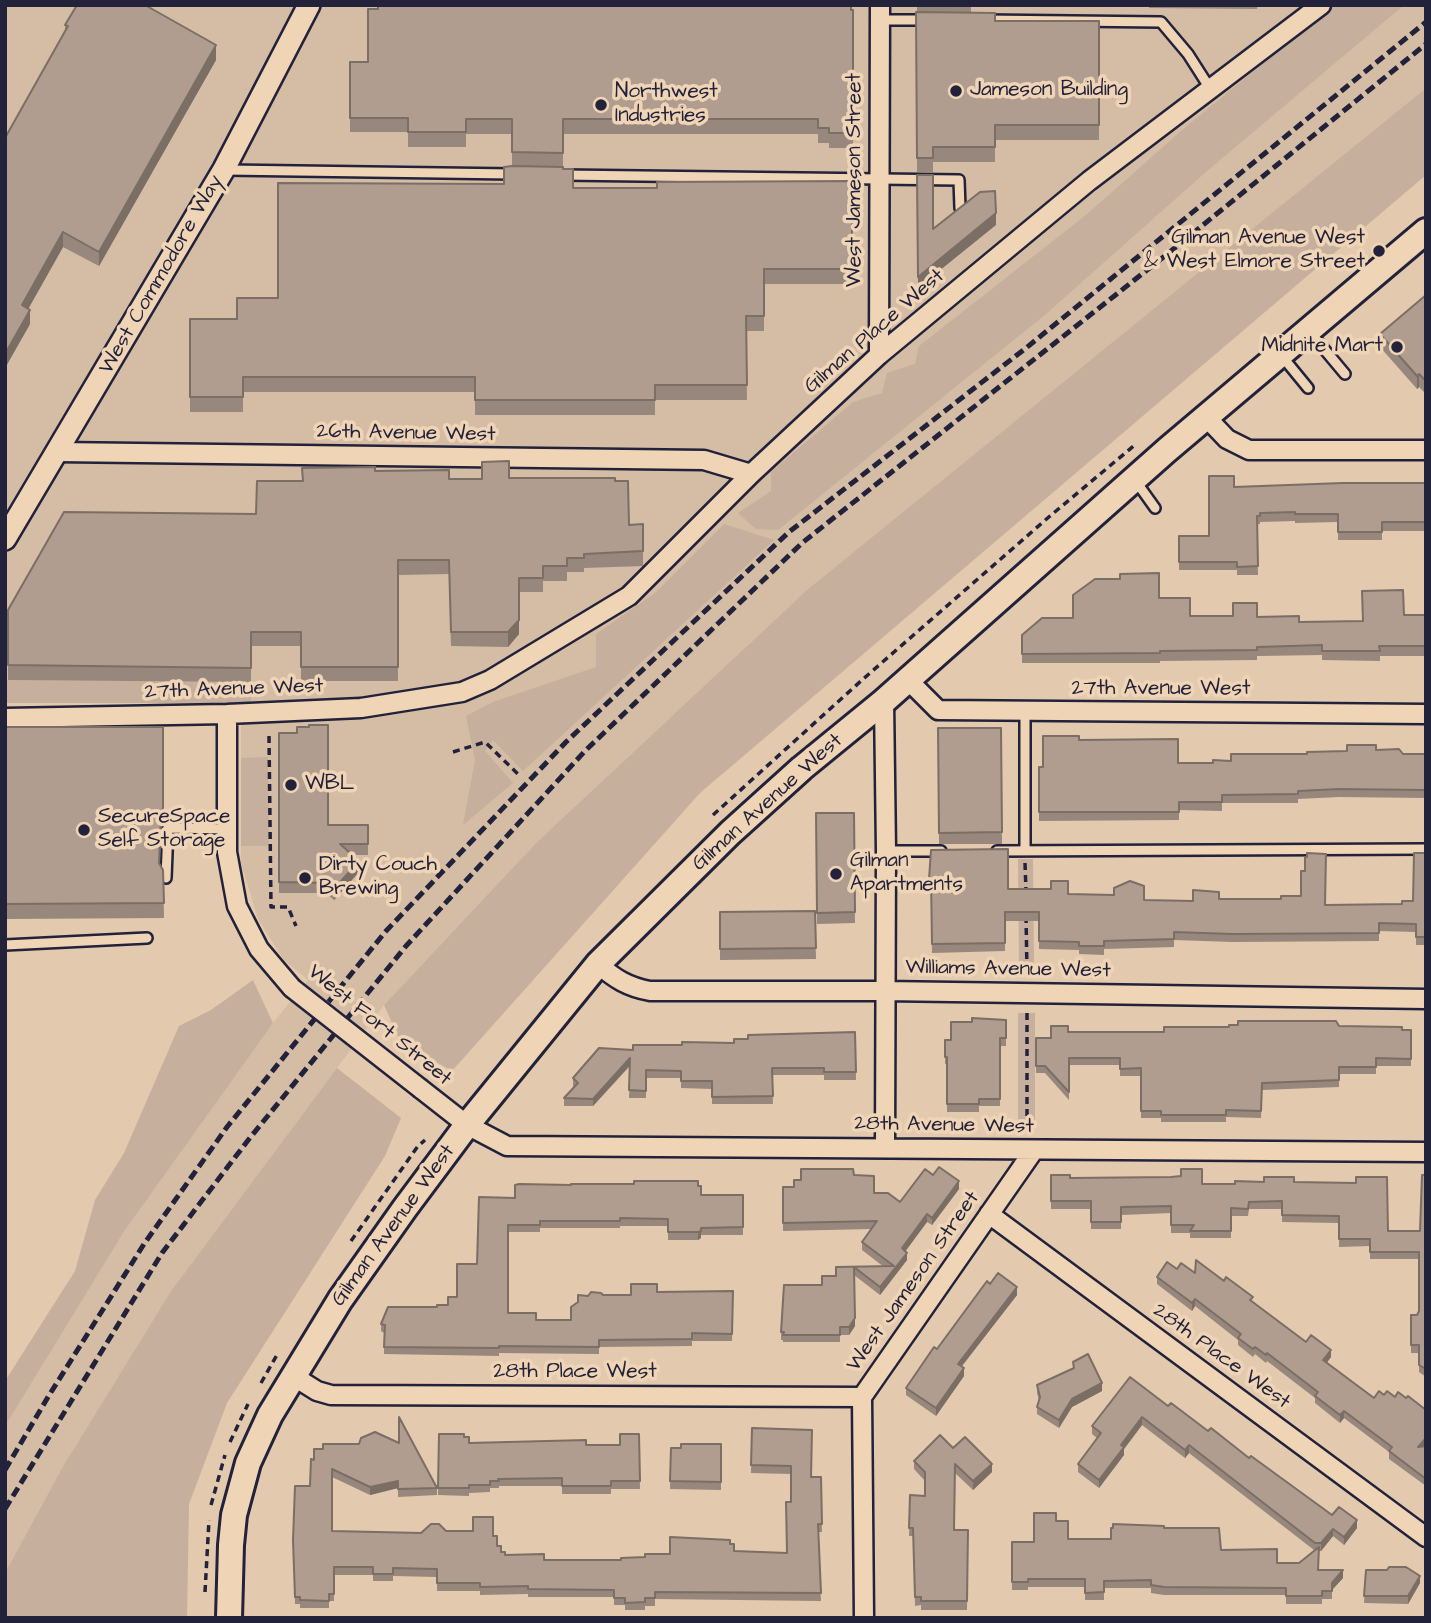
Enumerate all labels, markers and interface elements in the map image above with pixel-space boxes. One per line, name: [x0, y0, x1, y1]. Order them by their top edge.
street label: West Jameson Street: [843, 73, 869, 287]
place label: Jameson Building: [970, 78, 1128, 104]
place label: Northwest Industries: [615, 80, 718, 130]
marker: Jameson Building: [948, 83, 964, 99]
marker: Northwest Industries: [593, 97, 609, 113]
street label: West Commodore Way: [95, 171, 229, 379]
place label: Gilman Avenue West & West Elmore Street: [1144, 226, 1365, 276]
marker: Gilman Avenue West & West Elmore Street: [1371, 243, 1387, 259]
street label: Gilman Place West: [800, 264, 950, 400]
place label: Midnite Mart: [1262, 334, 1383, 360]
marker: Midnite Mart: [1389, 339, 1405, 355]
street label: 26th Avenue West: [316, 420, 496, 448]
street label: 27th Avenue West: [144, 674, 324, 706]
street label: 27th Avenue West: [1071, 677, 1251, 703]
street label: Gilman Avenue West: [688, 729, 848, 877]
place label: WBL: [305, 772, 354, 798]
marker: WBL: [283, 777, 299, 793]
place label: SecureSpace Self Storage: [98, 805, 230, 855]
marker: SecureSpace Self Storage: [76, 822, 92, 838]
place label: Gilman Apartments: [850, 849, 963, 899]
place label: Dirty Couch Brewing: [319, 853, 437, 903]
marker: Gilman Apartments: [828, 866, 844, 882]
marker: Dirty Couch Brewing: [297, 870, 313, 886]
street label: Williams Avenue West: [905, 956, 1111, 984]
street label: West Fort Street: [302, 960, 456, 1092]
street label: 28th Avenue West: [854, 1112, 1034, 1140]
street label: Gilman Avenue West: [327, 1140, 461, 1312]
street label: West Jameson Street: [842, 1187, 986, 1377]
street label: 28th Place West: [1147, 1299, 1295, 1415]
street label: 28th Place West: [493, 1360, 657, 1386]

